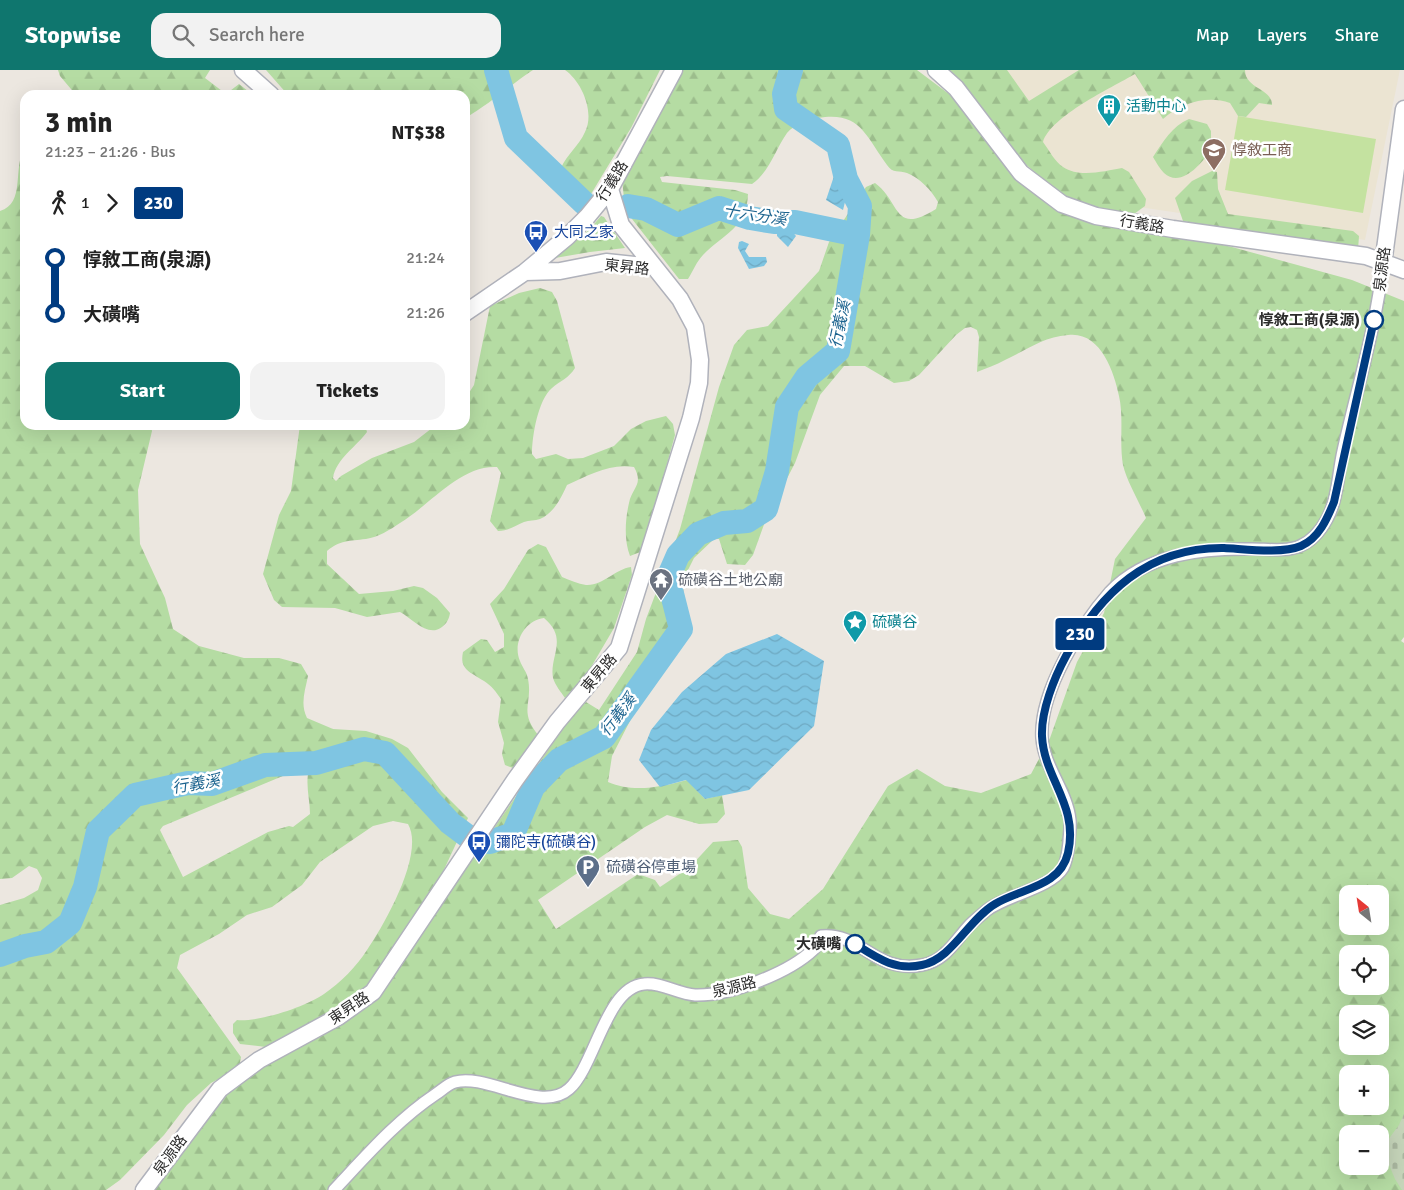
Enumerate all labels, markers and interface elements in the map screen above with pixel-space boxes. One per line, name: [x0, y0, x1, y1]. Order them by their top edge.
search box: [151, 13, 501, 58]
text: Stopwise: [25, 20, 121, 50]
icon: search: [169, 21, 197, 49]
text: Search here: [209, 23, 305, 47]
text: Map: [1196, 24, 1229, 46]
text: Layers: [1257, 24, 1307, 46]
text: Share: [1335, 24, 1379, 46]
building icon: 活動中心: [1096, 93, 1122, 127]
place label: 活動中心: [1126, 97, 1186, 115]
text: 3 min: [45, 106, 113, 140]
text: NT$38: [391, 121, 445, 145]
school or university icon: 惇敘工商: [1201, 137, 1227, 171]
place label: 惇敘工商: [1232, 141, 1292, 159]
text: 21:23 – 21:26 · Bus: [45, 142, 176, 162]
street label: 行義路: [592, 157, 632, 205]
icon: walk: [45, 189, 73, 217]
icon: forward: [98, 189, 126, 217]
text: 230: [144, 192, 173, 214]
text: 1: [81, 193, 90, 213]
water label: 十六分溪: [722, 200, 790, 230]
street label: 行義路: [1118, 211, 1166, 237]
bus stop icon: 大同之家: [523, 219, 549, 253]
place label: 大同之家: [554, 223, 614, 241]
street label: 泉源路: [1370, 246, 1394, 292]
text: 惇敘工商(泉源): [83, 248, 211, 272]
text: 21:24: [406, 248, 445, 268]
street label: 東昇路: [604, 256, 650, 278]
water label: 行義溪: [825, 296, 855, 350]
text: 大磺嘴: [83, 303, 140, 327]
text: 21:26: [406, 303, 445, 323]
marker: 惇敘工商(泉源): [1364, 310, 1384, 330]
place label: 惇敘工商(泉源): [1259, 311, 1360, 329]
button: Start: [45, 362, 240, 420]
button: Tickets: [250, 362, 445, 420]
temple icon: 硫磺谷土地公廟: [648, 567, 674, 601]
place label: 硫磺谷土地公廟: [678, 571, 783, 589]
place icon: 硫磺谷: [842, 609, 868, 643]
place label: 硫磺谷: [872, 613, 917, 631]
line badge: 230: [1051, 618, 1109, 650]
text: 230: [1065, 623, 1095, 645]
street label: 東昇路: [578, 650, 620, 696]
water label: 行義溪: [595, 688, 642, 740]
water label: 行義溪: [171, 770, 223, 798]
bus stop icon: 彌陀寺(硫磺谷): [466, 829, 492, 863]
place label: 彌陀寺(硫磺谷): [496, 833, 596, 851]
parking icon: 硫磺谷停車場: [575, 854, 601, 888]
place label: 硫磺谷停車場: [606, 858, 696, 876]
north arrow: [1339, 885, 1389, 935]
map controls: [1339, 885, 1389, 1175]
marker: 大磺嘴: [845, 934, 865, 954]
place label: 大磺嘴: [796, 935, 841, 953]
button: locate: [1339, 945, 1389, 995]
street label: 泉源路: [710, 973, 758, 1001]
street label: 東昇路: [325, 988, 373, 1028]
button: layers: [1339, 1005, 1389, 1055]
button: +: [1339, 1065, 1389, 1115]
button: −: [1339, 1125, 1389, 1175]
street label: 泉源路: [149, 1132, 191, 1178]

